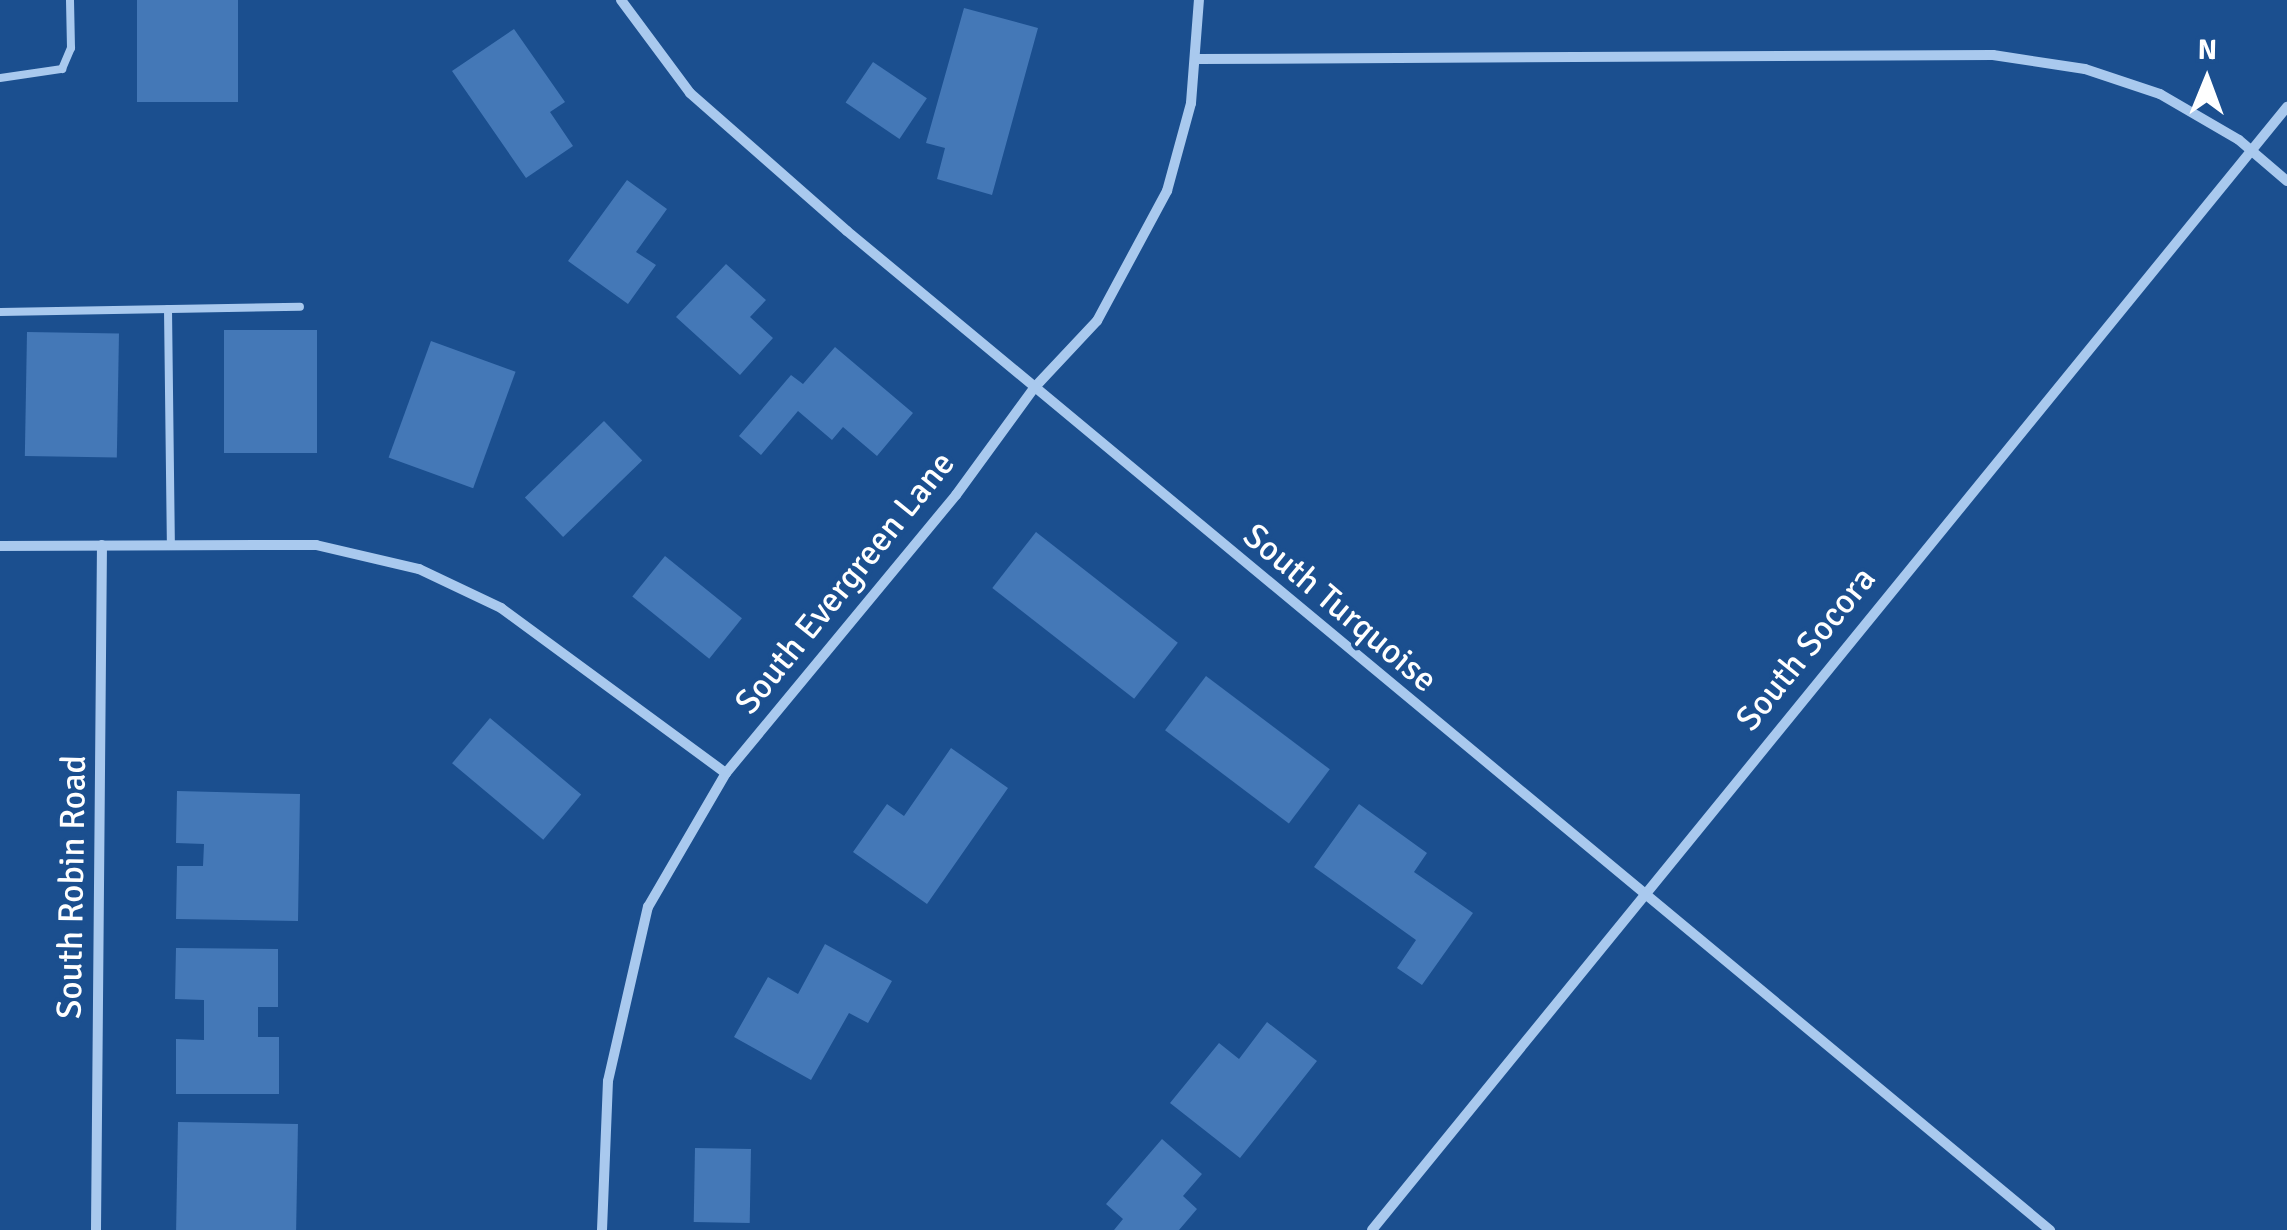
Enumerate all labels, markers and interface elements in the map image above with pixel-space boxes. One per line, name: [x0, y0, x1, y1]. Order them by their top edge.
north arrow: [2157, 30, 2257, 130]
text: N: [2197, 33, 2218, 67]
street label: South Evergreen Lane: [726, 443, 964, 723]
street label: South Turquoise: [1235, 515, 1445, 701]
street label: South Socora: [1727, 559, 1885, 739]
street label: South Robin Road: [49, 755, 95, 1019]

